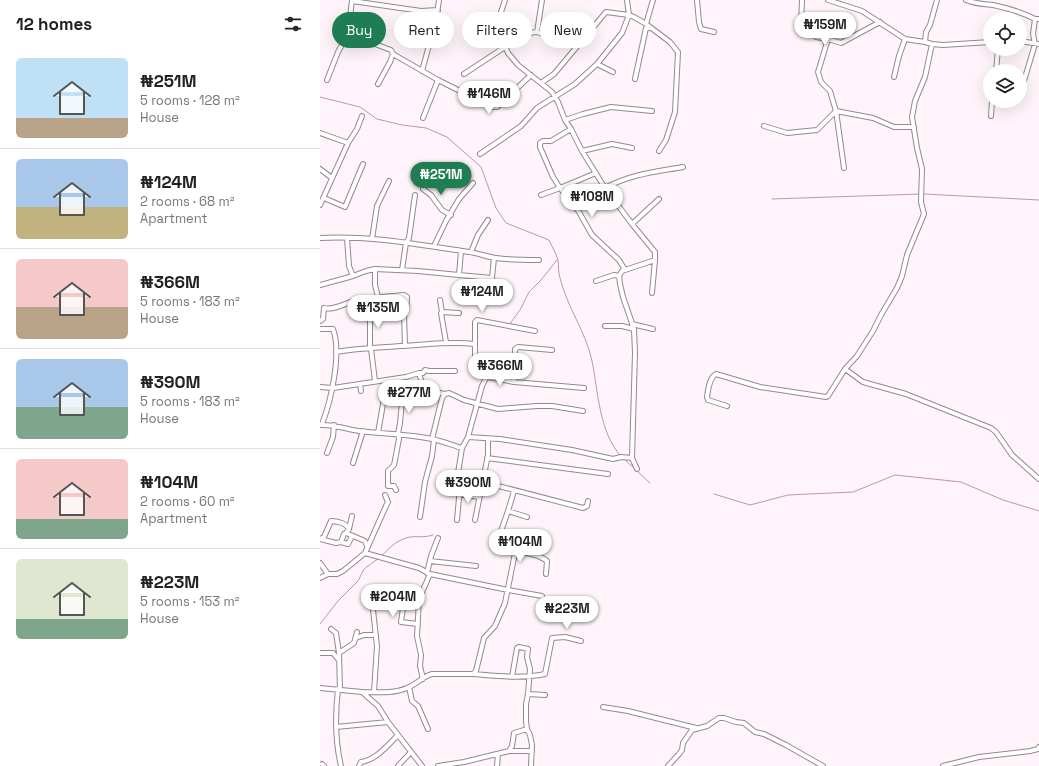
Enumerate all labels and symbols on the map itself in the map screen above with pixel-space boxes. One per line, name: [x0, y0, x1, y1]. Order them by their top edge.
pin: ₦159M: [797, 12, 853, 46]
pin: ₦146M: [461, 81, 517, 115]
pin: ₦251M: [413, 162, 469, 196]
pin: ₦108M: [564, 184, 620, 218]
pin: ₦124M: [454, 279, 510, 313]
pin: ₦135M: [350, 295, 406, 329]
pin: ₦366M: [472, 353, 528, 387]
pin: ₦277M: [381, 380, 437, 414]
pin: ₦390M: [440, 470, 496, 504]
pin: ₦104M: [492, 529, 548, 563]
pin: ₦204M: [365, 584, 421, 618]
pin: ₦223M: [539, 596, 595, 630]

